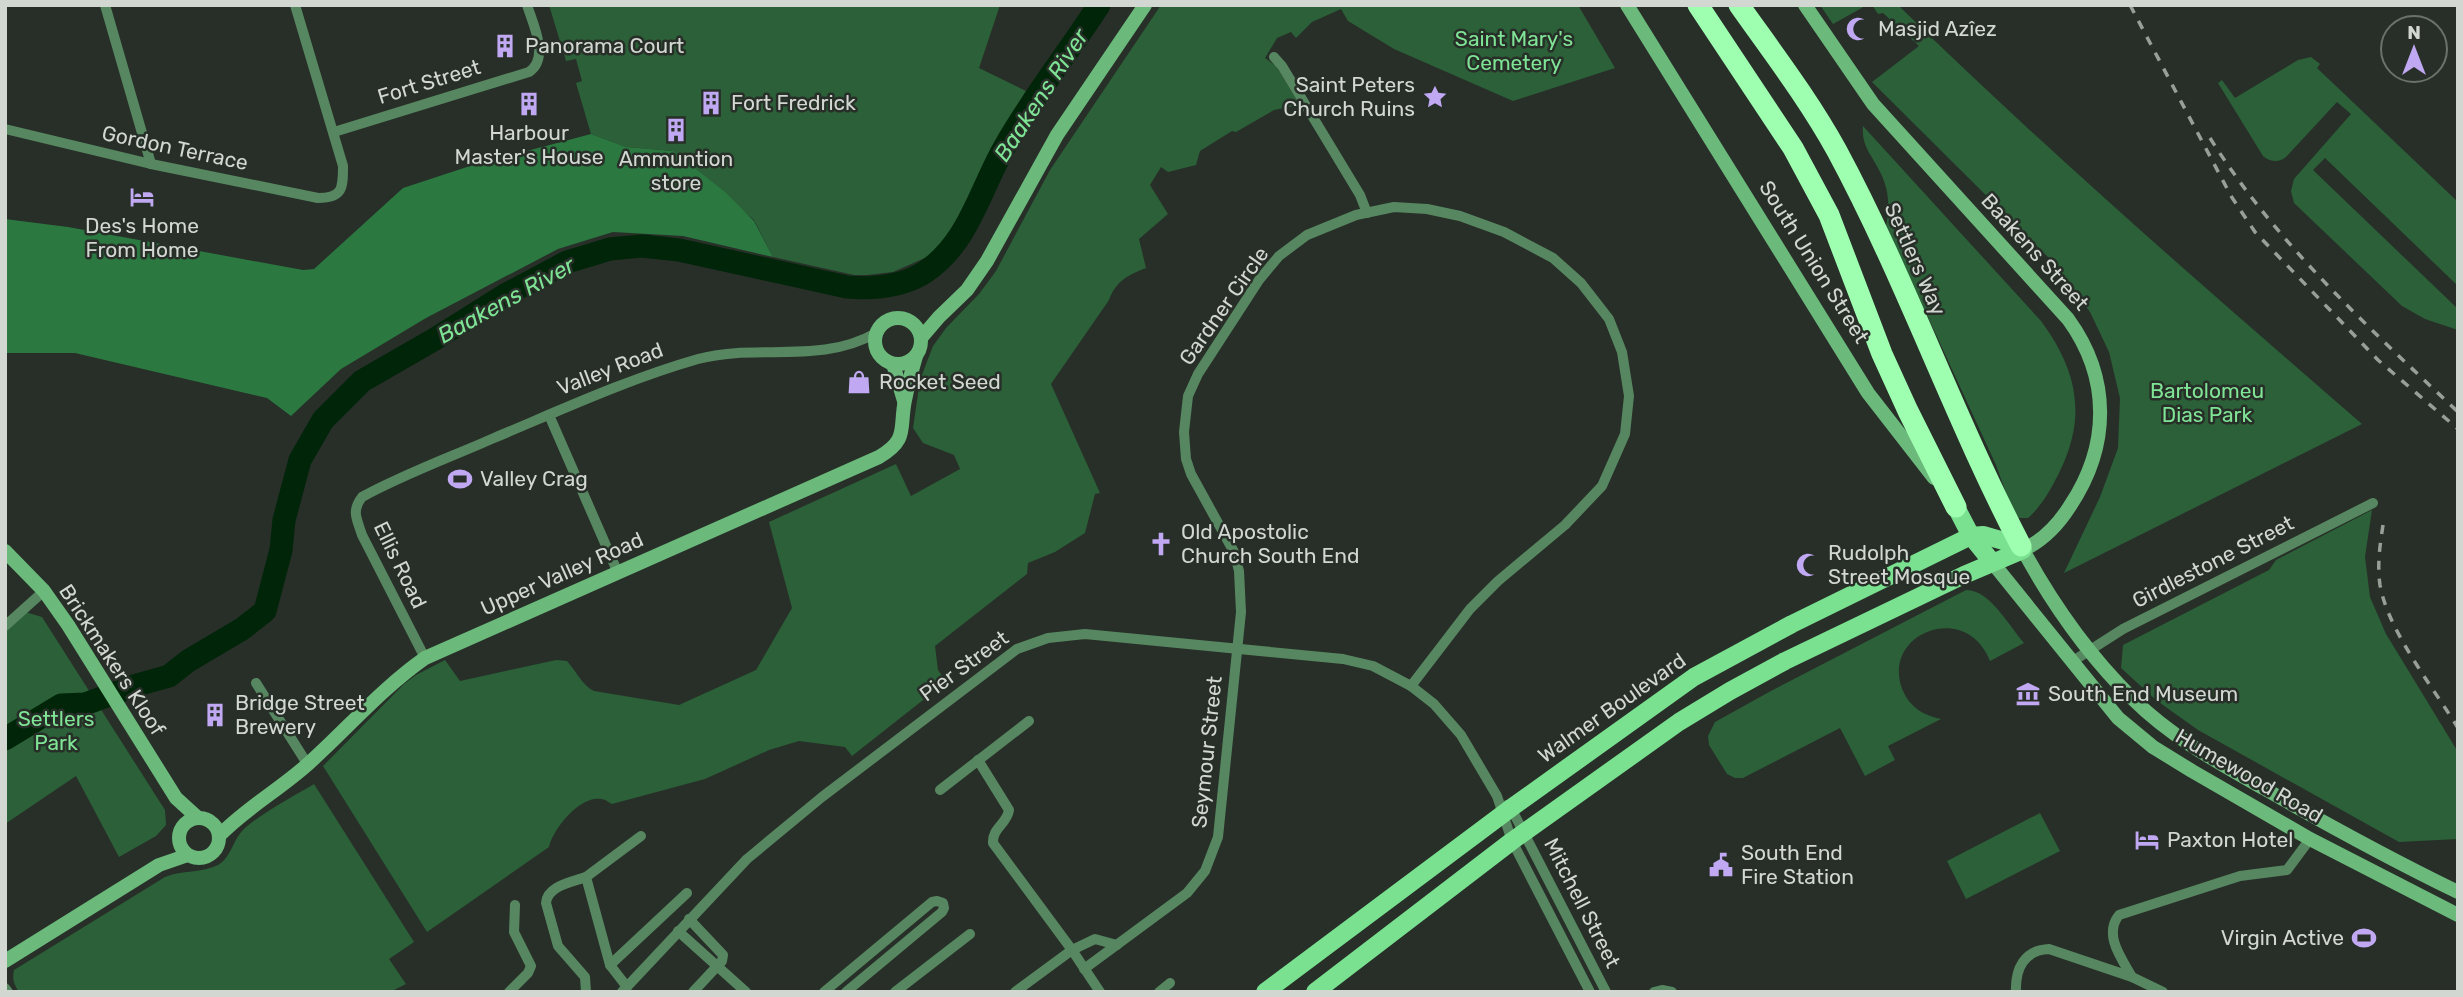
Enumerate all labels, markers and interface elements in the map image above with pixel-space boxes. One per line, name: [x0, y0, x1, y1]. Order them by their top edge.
north arrow: [2379, 14, 2449, 84]
mosque icon: Masjid Azîez: [1844, 15, 1872, 43]
place label: Masjid Azîez: [1878, 16, 1997, 41]
text: N: [2407, 21, 2421, 44]
water label: Baakens River: [988, 22, 1095, 167]
park label: Saint Mary's Cemetery: [1455, 26, 1573, 75]
building icon: Panorama Court: [491, 32, 519, 60]
place label: Panorama Court: [525, 33, 684, 58]
street label: Fort Street: [374, 54, 483, 109]
place label: Saint Peters Church Ruins: [1283, 72, 1415, 121]
place icon: Saint Peters Church Ruins: [1421, 83, 1449, 111]
building icon: Fort Fredrick: [697, 89, 725, 117]
building icon: Harbour Master's House: [515, 90, 543, 118]
place label: Fort Fredrick: [731, 90, 856, 115]
building icon: Ammuntion store: [662, 116, 690, 144]
street label: Gordon Terrace: [100, 120, 250, 175]
place label: Harbour Master's House: [454, 120, 604, 169]
place label: Ammuntion store: [619, 146, 733, 195]
street label: South Union Street: [1754, 176, 1875, 348]
hotel icon: Des's Home From Home: [128, 183, 156, 211]
street label: Baakens Street: [1976, 188, 2094, 315]
street label: Settlers Way: [1879, 199, 1952, 319]
place label: Des's Home From Home: [85, 213, 199, 262]
street label: Gardner Circle: [1174, 242, 1274, 370]
water label: Baakens River: [433, 250, 581, 349]
street label: Valley Road: [553, 337, 666, 400]
shop icon: Rocket Seed: [845, 368, 873, 396]
place label: Rocket Seed: [879, 369, 1001, 394]
park label: Bartolomeu Dias Park: [2150, 378, 2264, 427]
sports icon: Valley Crag: [446, 465, 474, 493]
place label: Valley Crag: [480, 466, 588, 491]
street label: Girdlestone Street: [2128, 510, 2298, 613]
street label: Ellis Road: [369, 517, 432, 612]
place label: Old Apostolic Church South End: [1181, 519, 1360, 568]
street label: Upper Valley Road: [477, 526, 647, 621]
church icon: Old Apostolic Church South End: [1147, 530, 1175, 558]
place label: Rudolph Street Mosque: [1828, 540, 1970, 589]
mosque icon: Rudolph Street Mosque: [1794, 551, 1822, 579]
street label: Brickmakers Kloof: [54, 579, 171, 740]
street label: Pier Street: [914, 625, 1013, 706]
street label: Walmer Boulevard: [1533, 647, 1690, 768]
street label: Seymour Street: [1186, 675, 1227, 829]
museum icon: South End Museum: [2014, 680, 2042, 708]
place label: South End Museum: [2048, 681, 2238, 706]
place label: Bridge Street Brewery: [235, 690, 365, 739]
building icon: Bridge Street Brewery: [201, 701, 229, 729]
park label: Settlers Park: [18, 706, 94, 755]
street label: Humewood Road: [2171, 723, 2327, 828]
hotel icon: Paxton Hotel: [2133, 826, 2161, 854]
place label: Paxton Hotel: [2167, 827, 2293, 852]
street label: Mitchell Street: [1539, 834, 1626, 972]
place label: South End Fire Station: [1741, 840, 1854, 889]
public building icon: South End Fire Station: [1707, 851, 1735, 879]
sports icon: Virgin Active: [2350, 924, 2378, 952]
place label: Virgin Active: [2221, 925, 2344, 950]

